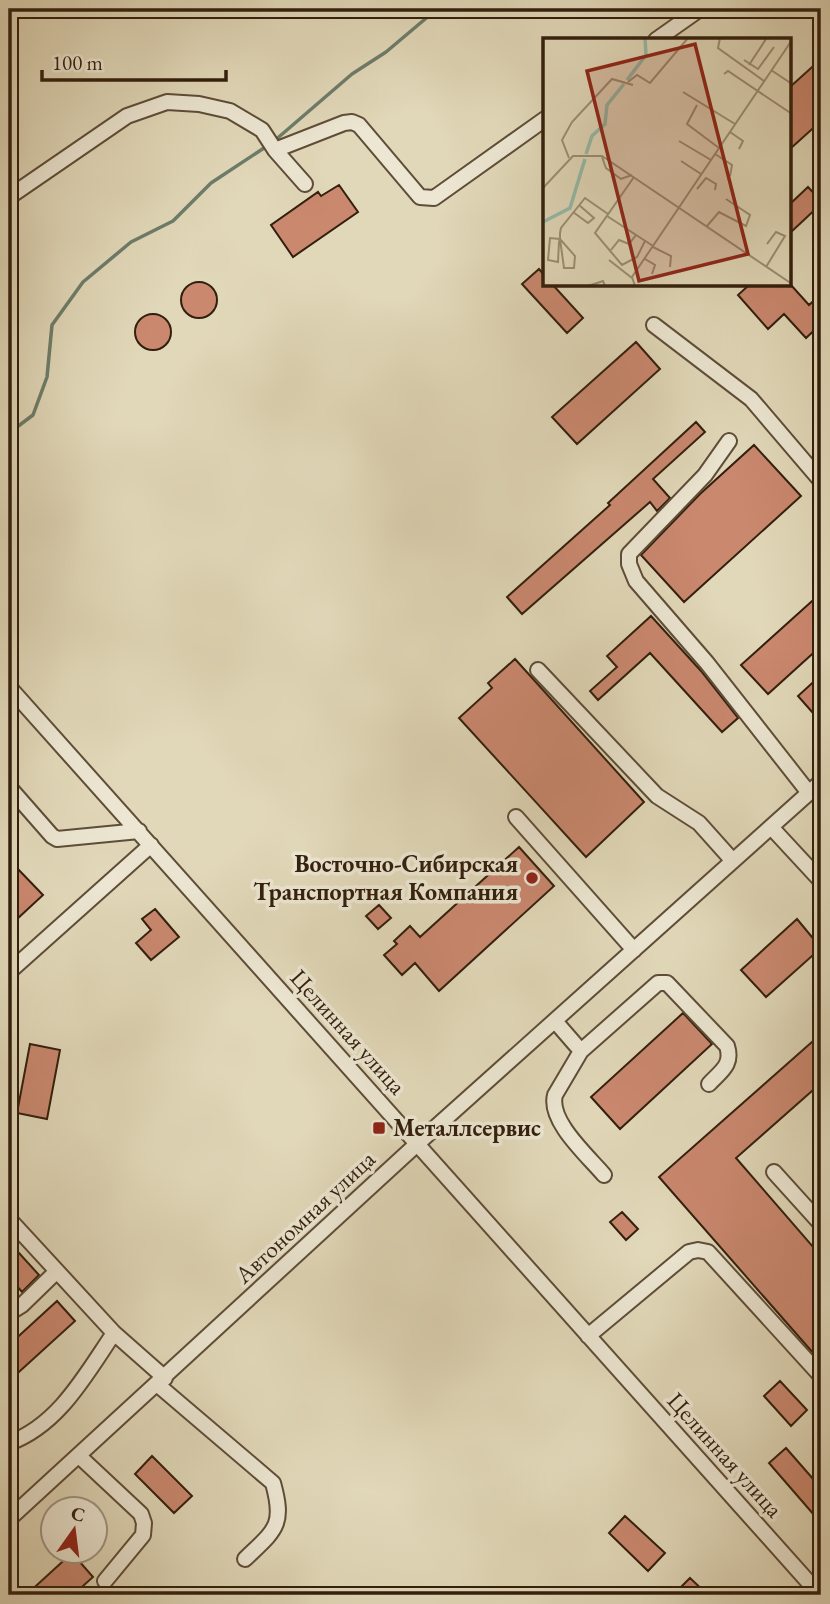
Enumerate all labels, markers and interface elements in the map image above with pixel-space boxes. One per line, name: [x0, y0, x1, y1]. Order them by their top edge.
scale bar: [42, 38, 226, 82]
inset map: [543, 38, 792, 287]
text: 100 m: [52, 49, 103, 76]
place label: Восточно-Сибирская Транспортная Компания: [253, 848, 518, 907]
marker: Восточно-Сибирская Транспортная Компания: [524, 870, 540, 886]
street label: Целинная улица: [284, 962, 413, 1101]
place label: Металлсервис: [393, 1112, 541, 1143]
marker: Металлсервис: [371, 1120, 387, 1136]
street label: Автономная улица: [227, 1143, 382, 1290]
street label: Целинная улица: [661, 1385, 790, 1524]
north arrow: [38, 1496, 108, 1566]
text: С: [68, 1500, 88, 1528]

